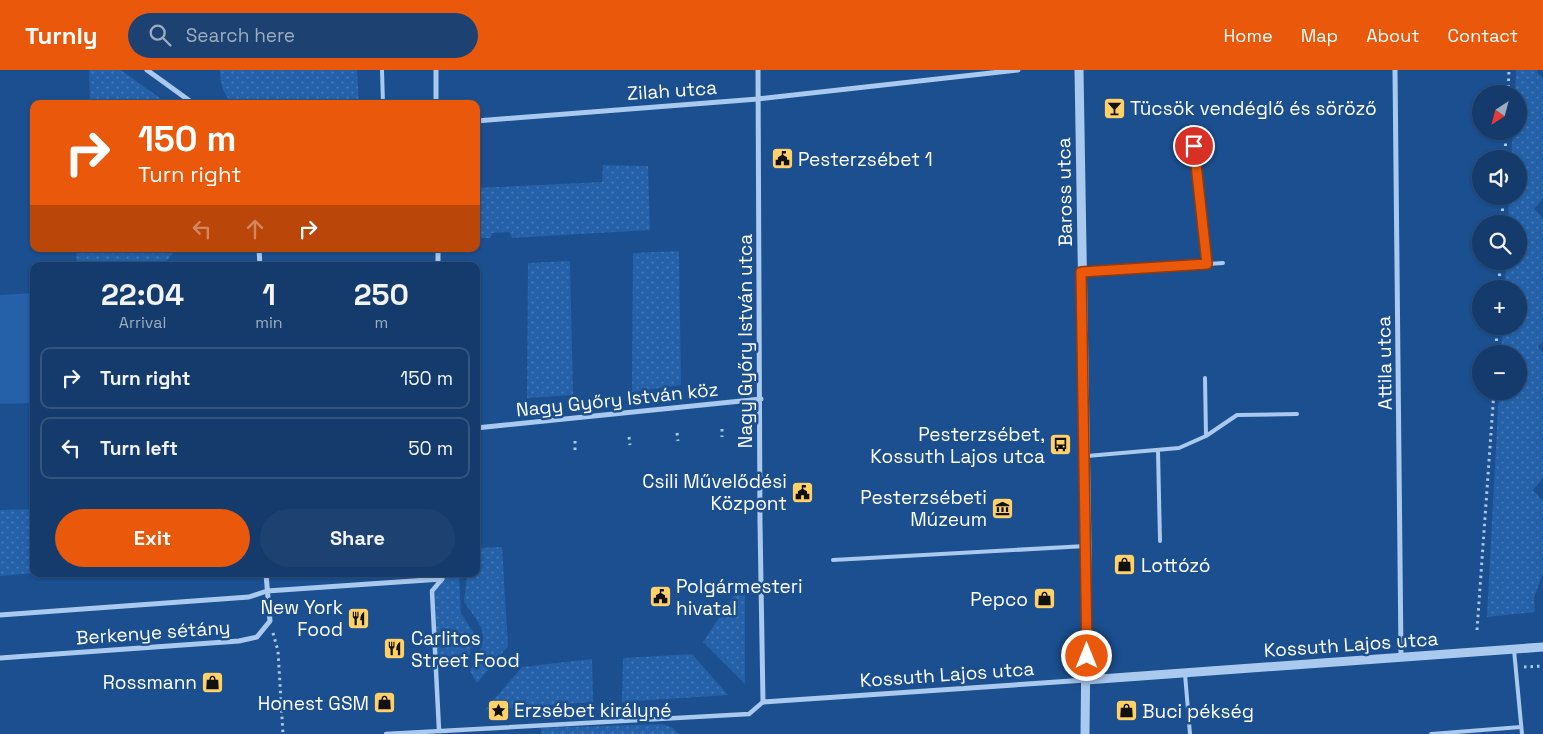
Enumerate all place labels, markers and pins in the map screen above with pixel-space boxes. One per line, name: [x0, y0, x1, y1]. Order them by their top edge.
bar icon: Tücsök vendéglő és söröző: [1102, 96, 1126, 120]
place label: Tücsök vendéglő és söröző: [1130, 96, 1377, 121]
pin: [1173, 125, 1215, 167]
public building icon: Pesterzsébet 1: [770, 147, 794, 171]
place label: Pesterzsébet 1: [798, 147, 933, 172]
place label: Pesterzsébet, Kossuth Lajos utca: [870, 422, 1045, 469]
bus stop icon: Pesterzsébet, Kossuth Lajos utca: [1049, 433, 1073, 457]
place label: Csili Művelődési Központ: [642, 469, 787, 516]
public building icon: Csili Művelődési Központ: [791, 480, 815, 504]
place label: Pesterzsébeti Múzeum: [860, 485, 987, 532]
museum icon: Pesterzsébeti Múzeum: [991, 496, 1015, 520]
shop icon: Lottózó: [1113, 553, 1137, 577]
place label: Lottózó: [1141, 553, 1211, 578]
place label: Polgármesteri hivatal: [676, 574, 803, 621]
public building icon: Polgármesteri hivatal: [648, 585, 672, 609]
place label: Pepco: [970, 587, 1028, 612]
shop icon: Pepco: [1032, 587, 1056, 611]
place label: New York Food: [260, 595, 343, 642]
restaurant icon: New York Food: [347, 606, 371, 630]
place label: Carlitos Street Food: [411, 626, 520, 673]
restaurant icon: Carlitos Street Food: [383, 637, 407, 661]
place label: Rossmann: [103, 670, 197, 695]
shop icon: Rossmann: [201, 670, 225, 694]
place label: Honest GSM: [258, 691, 369, 716]
shop icon: Honest GSM: [373, 691, 397, 715]
place icon: Erzsébet királyné: [486, 698, 510, 722]
place label: Erzsébet királyné: [514, 698, 672, 723]
shop icon: Buci pékség: [1114, 699, 1138, 723]
place label: Buci pékség: [1142, 699, 1254, 724]

